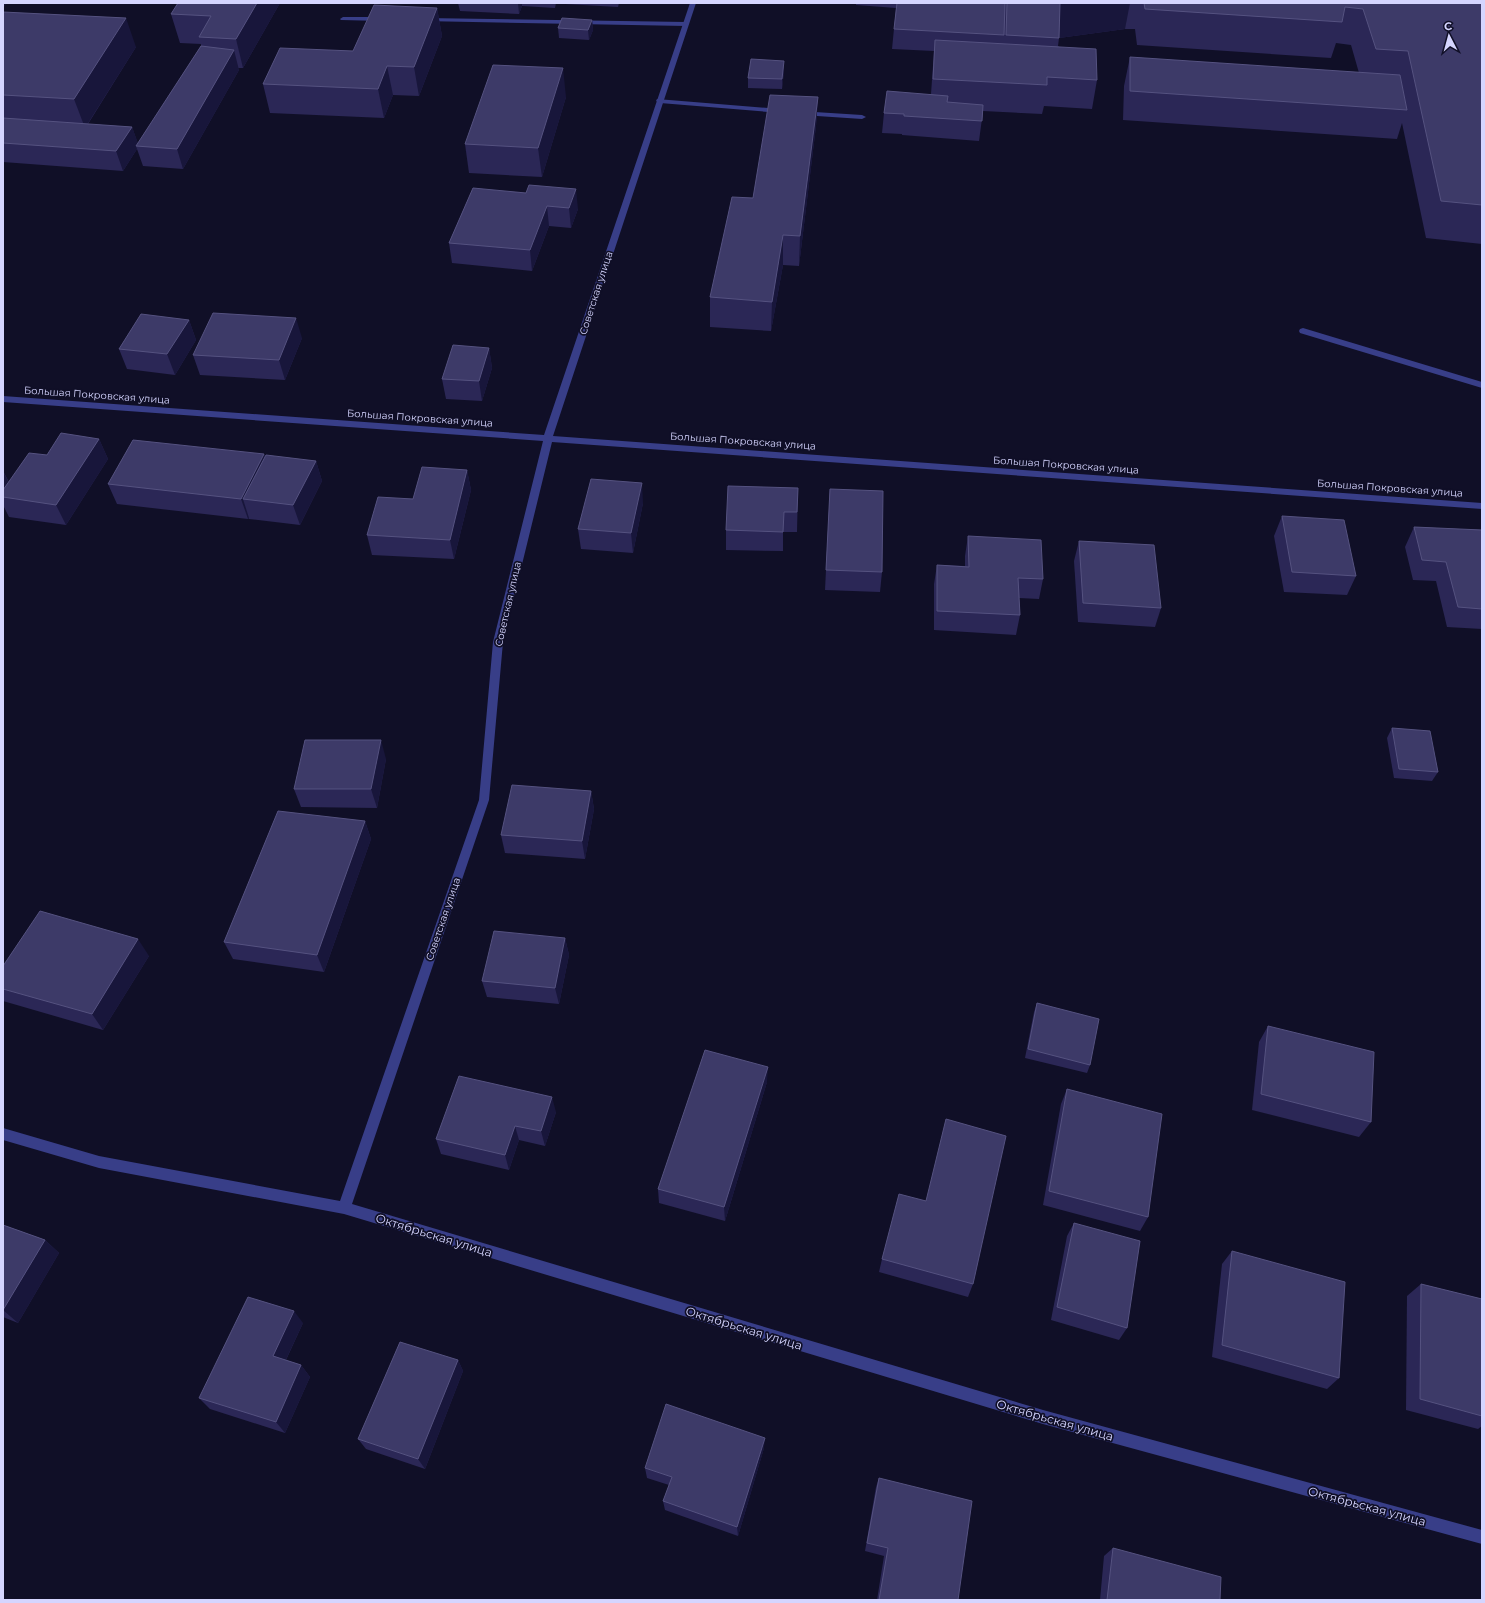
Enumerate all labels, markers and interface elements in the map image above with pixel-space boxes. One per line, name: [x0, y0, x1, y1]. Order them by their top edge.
north arrow: [1429, 16, 1469, 56]
text: С: [1443, 19, 1453, 33]
street label: Советская улица: [576, 250, 616, 336]
street label: Большая Покровская улица: [24, 383, 170, 407]
street label: Большая Покровская улица: [347, 406, 493, 430]
street label: Большая Покровская улица: [670, 429, 816, 453]
street label: Большая Покровская улица: [993, 453, 1139, 477]
street label: Большая Покровская улица: [1317, 476, 1463, 500]
street label: Советская улица: [492, 560, 524, 648]
street label: Советская улица: [423, 876, 463, 962]
street label: Октябрьская улица: [374, 1210, 494, 1260]
street label: Октябрьская улица: [684, 1303, 804, 1353]
street label: Октябрьская улица: [995, 1396, 1115, 1444]
street label: Октябрьская улица: [1306, 1483, 1428, 1529]

